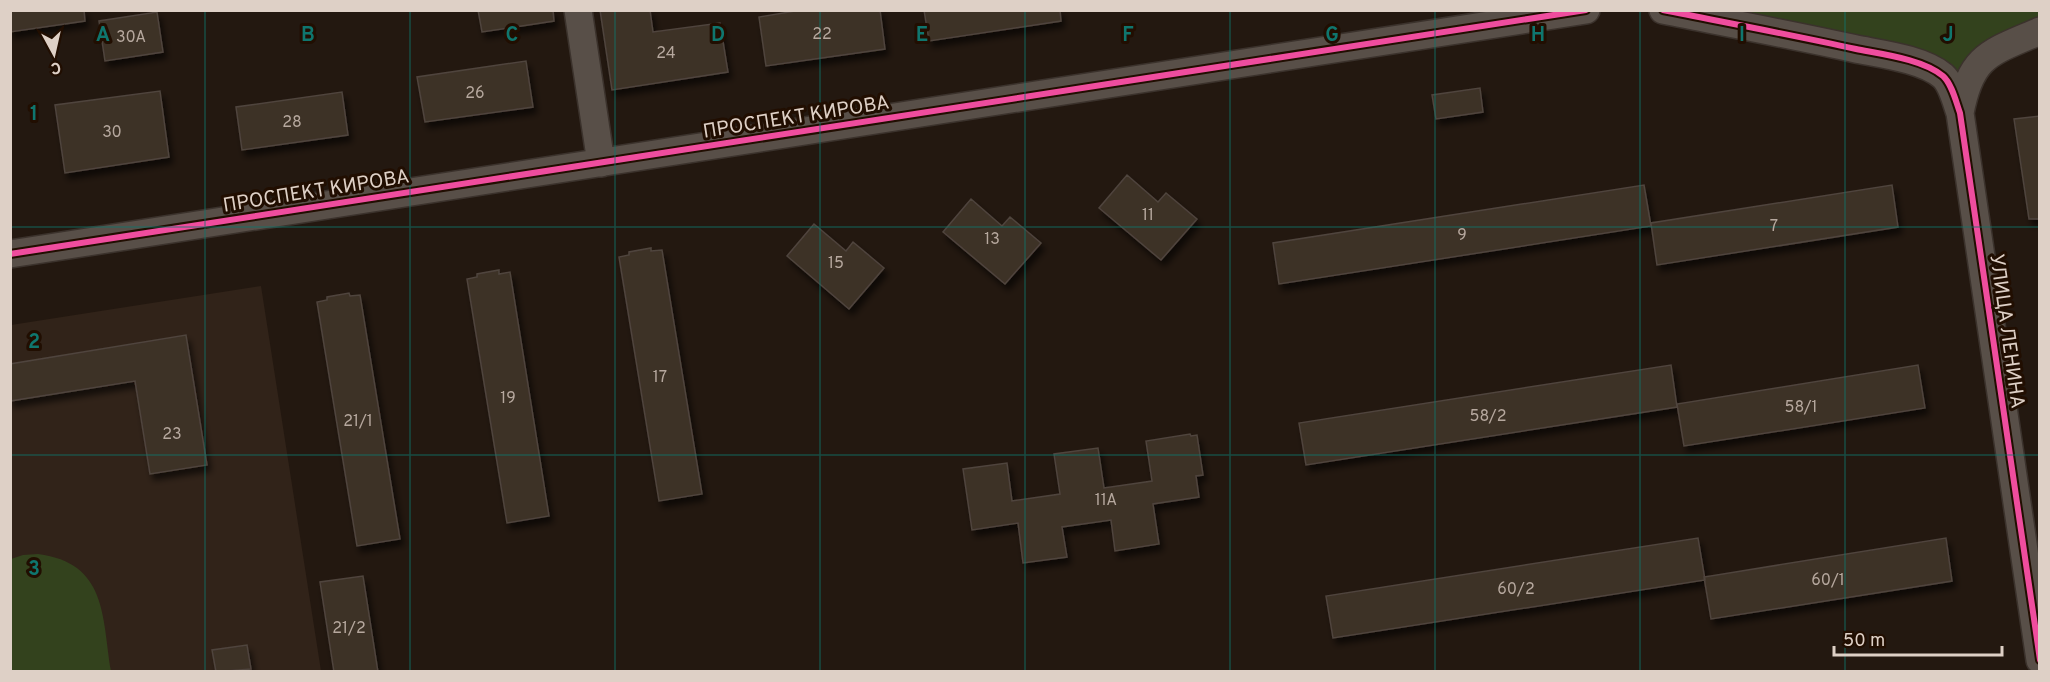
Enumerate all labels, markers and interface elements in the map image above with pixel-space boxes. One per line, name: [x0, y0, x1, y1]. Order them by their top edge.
text: A: [96, 23, 110, 49]
text: B: [301, 23, 315, 49]
text: C: [506, 23, 518, 49]
text: D: [711, 23, 725, 49]
text: E: [916, 23, 928, 49]
text: F: [1122, 23, 1134, 49]
text: G: [1325, 23, 1339, 49]
text: H: [1531, 23, 1545, 49]
text: I: [1739, 23, 1745, 49]
text: J: [1942, 23, 1954, 49]
north arrow: [24, 24, 84, 84]
house number: 22: [812, 25, 832, 45]
house number: 30А: [116, 28, 146, 48]
house number: 24: [656, 44, 676, 64]
text: С: [49, 56, 62, 77]
house number: 26: [465, 84, 485, 104]
street label: ПРОСПЕКТ КИРОВА: [701, 90, 891, 146]
text: 1: [30, 102, 38, 128]
house number: 28: [282, 113, 302, 133]
house number: 30: [102, 123, 122, 143]
street label: ПРОСПЕКТ КИРОВА: [221, 164, 411, 220]
house number: 11: [1142, 206, 1154, 226]
house number: 7: [1770, 217, 1778, 237]
house number: 9: [1457, 226, 1467, 246]
house number: 13: [984, 230, 1000, 250]
street label: УЛИЦА ЛЕНИНА: [1982, 252, 2030, 410]
house number: 15: [828, 254, 844, 274]
text: 2: [28, 330, 40, 356]
house number: 17: [653, 368, 667, 388]
house number: 19: [500, 389, 516, 409]
house number: 58/1: [1784, 398, 1818, 418]
house number: 58/2: [1470, 407, 1506, 427]
house number: 21/1: [343, 412, 373, 432]
house number: 23: [162, 425, 182, 445]
house number: 11А: [1095, 491, 1117, 511]
text: 3: [28, 557, 40, 583]
house number: 60/1: [1811, 571, 1845, 591]
house number: 60/2: [1497, 580, 1535, 600]
house number: 21/2: [332, 619, 366, 639]
scale bar: [1834, 619, 2002, 657]
text: 50 m: [1843, 630, 1885, 653]

